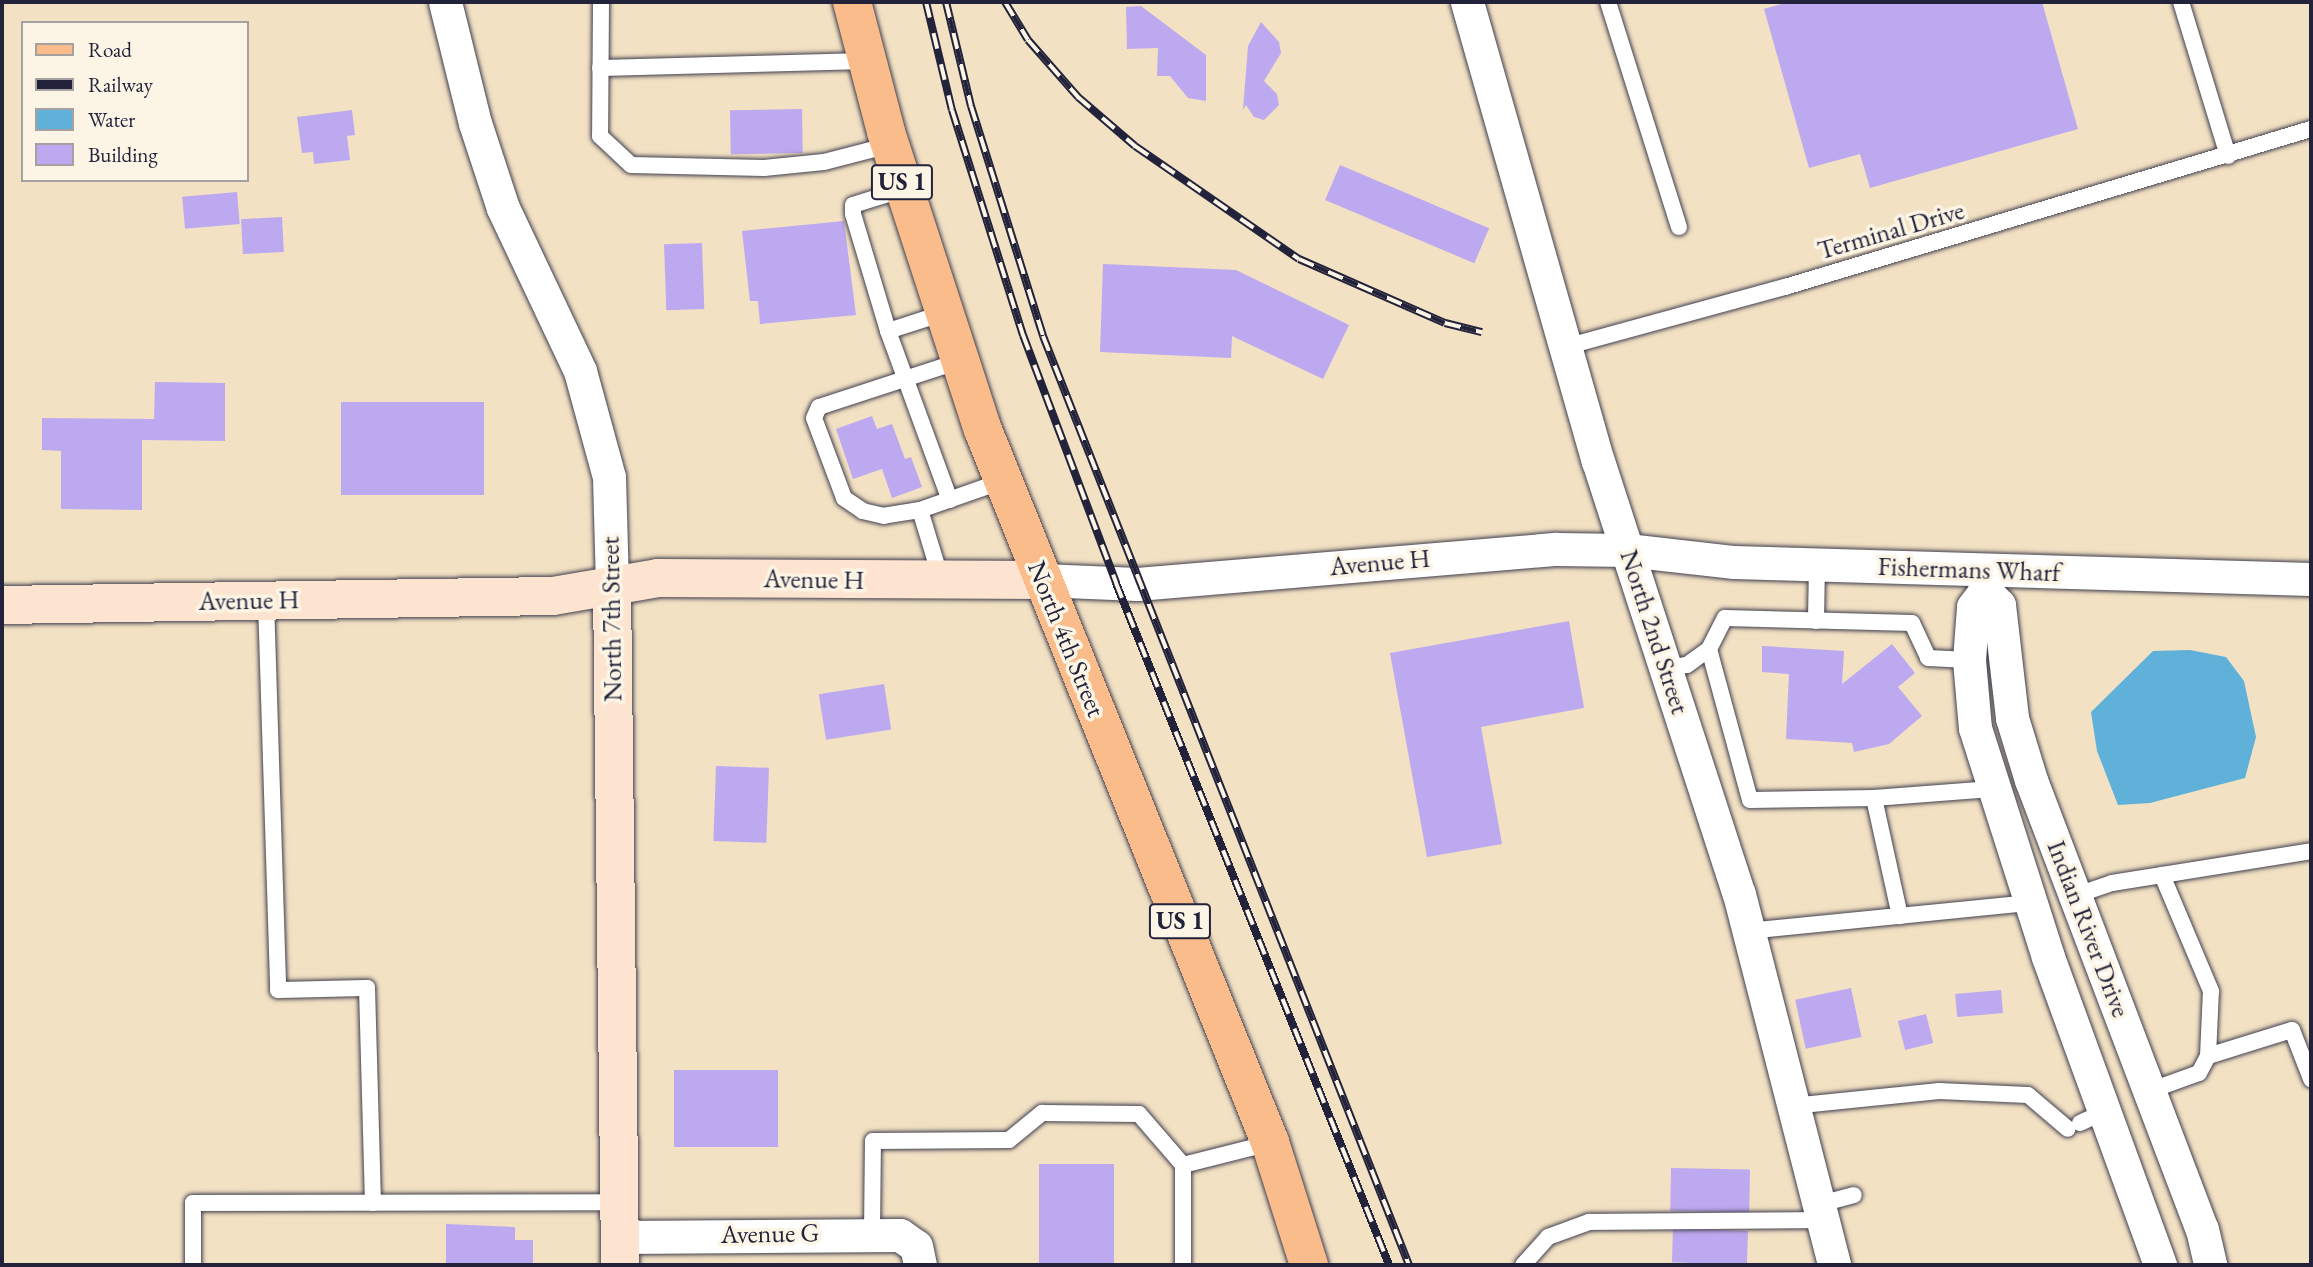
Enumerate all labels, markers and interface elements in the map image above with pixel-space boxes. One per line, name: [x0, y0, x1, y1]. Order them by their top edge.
legend: [21, 21, 248, 182]
text: Road: [88, 36, 132, 63]
text: Railway: [88, 71, 153, 98]
text: Water: [88, 106, 135, 133]
text: Building: [88, 141, 158, 168]
road number: US 1: [870, 162, 934, 202]
street label: Terminal Drive: [1814, 195, 1968, 267]
street label: North 7th Street: [595, 536, 629, 702]
street label: Avenue H: [1328, 543, 1432, 583]
street label: North 2nd Street: [1613, 546, 1695, 718]
street label: Fishermans Wharf: [1877, 551, 2061, 589]
street label: North 4th Street: [1021, 557, 1111, 721]
street label: Avenue H: [763, 564, 865, 596]
street label: Avenue H: [198, 585, 300, 617]
street label: Indian River Drive: [2040, 836, 2136, 1022]
road number: US 1: [1148, 901, 1212, 942]
street label: Avenue G: [720, 1218, 820, 1250]

